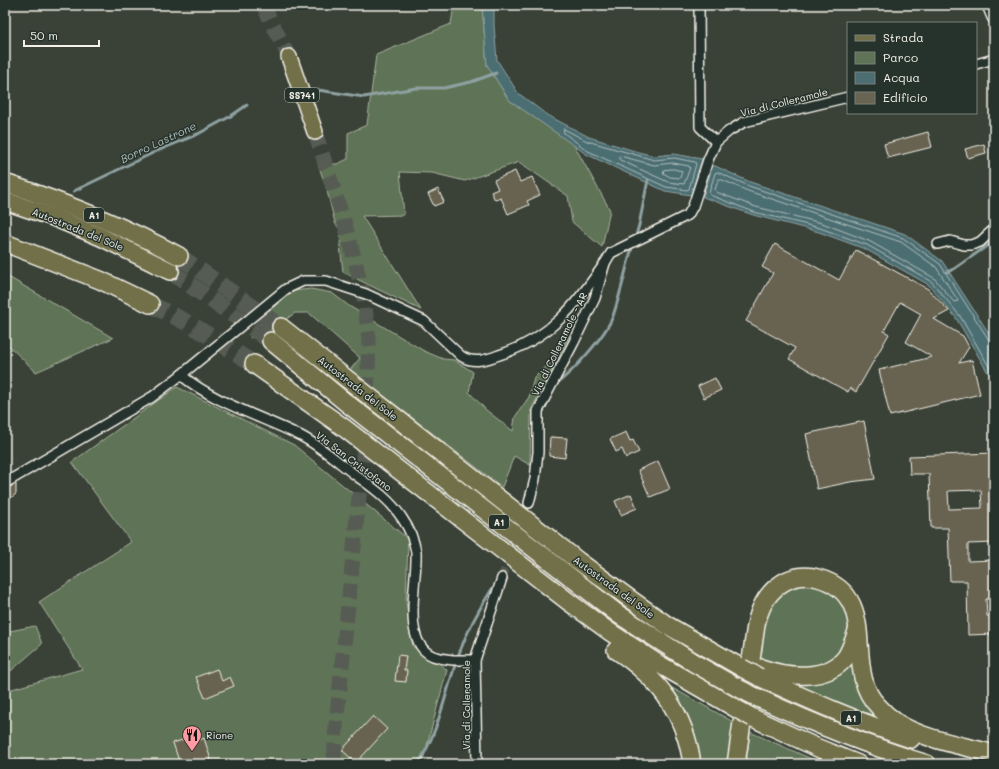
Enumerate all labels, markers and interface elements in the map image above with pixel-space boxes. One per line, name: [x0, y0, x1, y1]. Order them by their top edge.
scale bar: [24, 22, 99, 48]
legend: [847, 22, 977, 114]
text: 50 m: [30, 27, 58, 43]
text: Strada: [883, 29, 924, 45]
text: Parco: [883, 49, 918, 65]
text: Acqua: [883, 69, 920, 85]
street label: Via di Colleramole: [739, 84, 829, 120]
road number: SS741: [285, 88, 319, 102]
text: Edificio: [883, 89, 927, 105]
water label: Borro Lastrone: [118, 118, 199, 166]
street label: Autostrada del Sole: [30, 204, 126, 254]
road number: A1: [84, 208, 104, 222]
street label: Via di Colleramole - AR: [528, 290, 590, 398]
street label: Autostrada del Sole: [315, 352, 401, 424]
street label: Via San Cristofano: [313, 428, 395, 494]
road number: A1: [489, 515, 509, 529]
street label: Autostrada del Sole: [570, 553, 658, 621]
street label: Via di Colleramole: [459, 660, 473, 750]
road number: A1: [841, 711, 861, 725]
restaurant icon: Rione: [181, 724, 203, 752]
place label: Rione: [206, 728, 233, 742]

